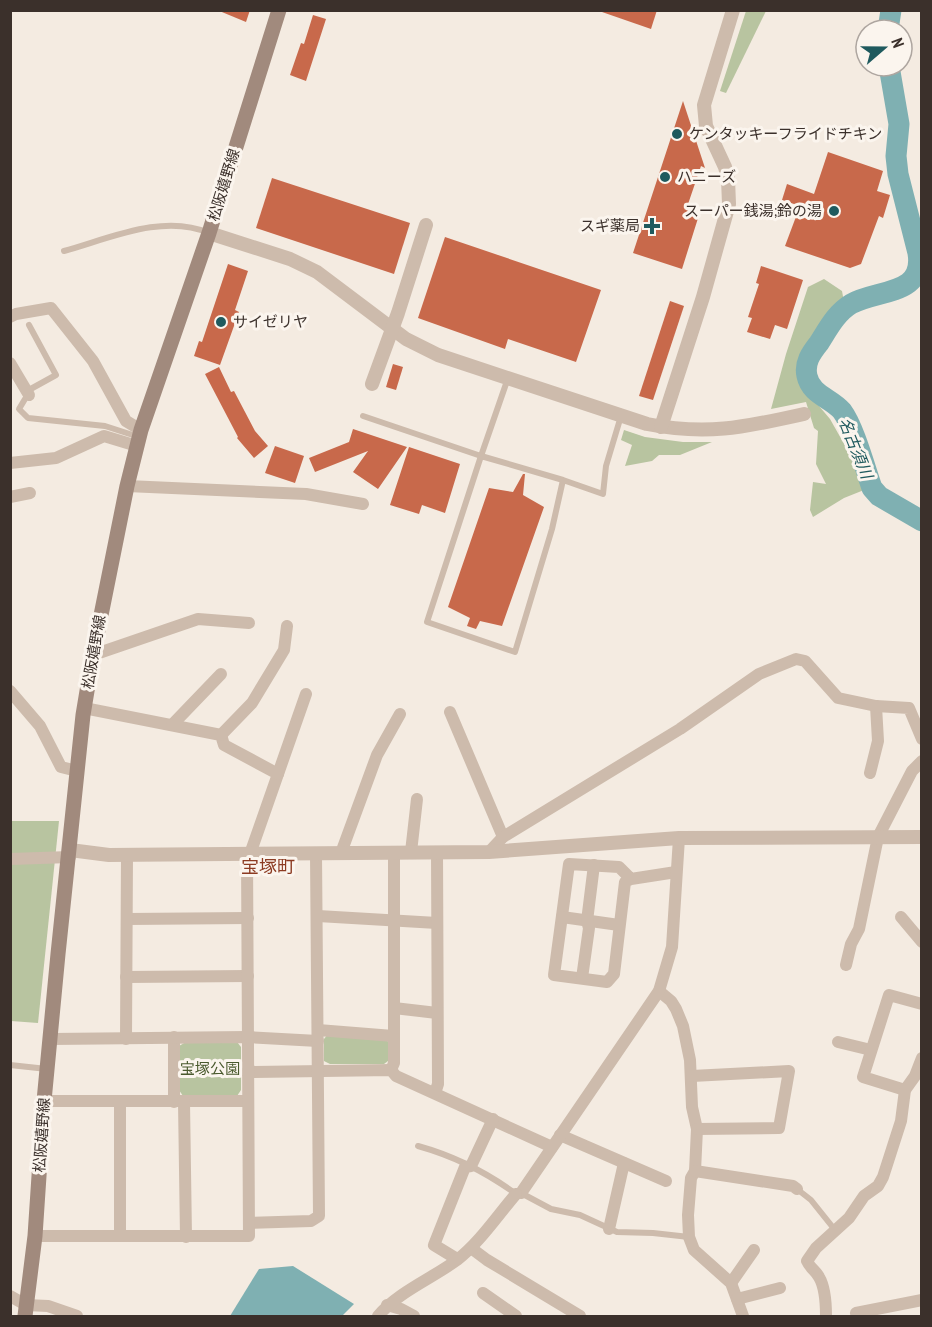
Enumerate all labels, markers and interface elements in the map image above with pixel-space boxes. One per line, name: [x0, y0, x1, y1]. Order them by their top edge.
north arrow: [854, 18, 914, 78]
text: N: [887, 35, 909, 50]
place label: ケンタッキーフライドチキン: [689, 124, 882, 143]
marker: ケンタッキーフライドチキン: [670, 127, 684, 141]
street label: 松阪嬉野線: [203, 146, 244, 224]
place label: ハニーズ: [677, 167, 736, 186]
marker: ハニーズ: [658, 170, 672, 184]
place label: スーパー銭湯;鈴の湯: [684, 201, 822, 220]
marker: スーパー銭湯;鈴の湯: [827, 204, 841, 218]
place label: スギ薬局: [580, 216, 640, 235]
marker: スギ薬局: [645, 219, 659, 233]
place label: サイゼリヤ: [233, 312, 308, 331]
marker: サイゼリヤ: [214, 315, 228, 329]
water label: 名古須川: [835, 415, 878, 483]
street label: 松阪嬉野線: [78, 613, 109, 691]
district label: 宝塚町: [241, 855, 295, 878]
park label: 宝塚公園: [180, 1059, 240, 1078]
street label: 松阪嬉野線: [29, 1097, 54, 1173]

